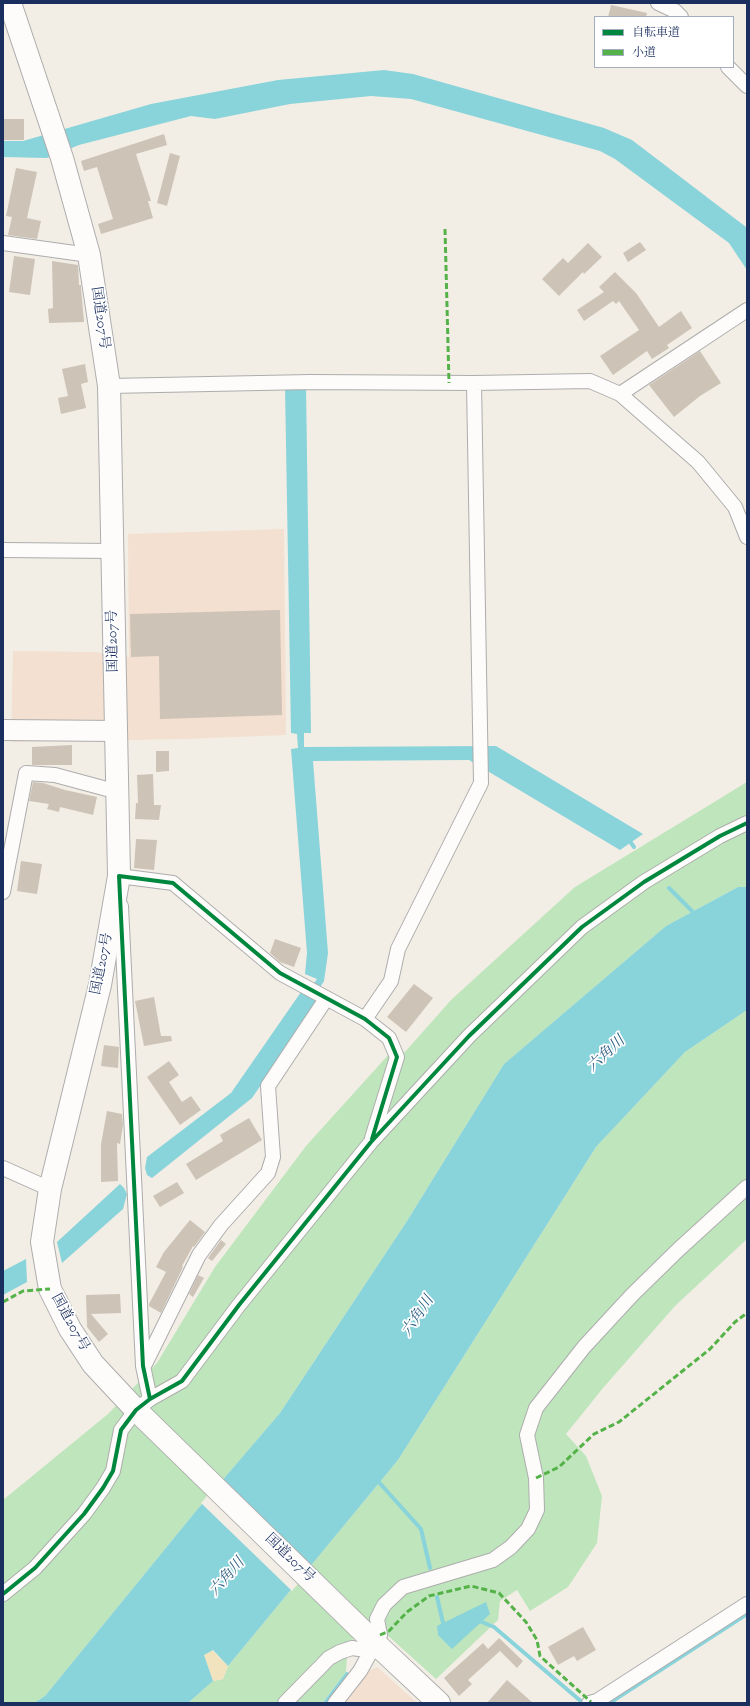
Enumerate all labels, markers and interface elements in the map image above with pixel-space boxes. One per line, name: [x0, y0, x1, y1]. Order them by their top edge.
legend: [594, 16, 734, 68]
text: 自転車道: [632, 24, 680, 42]
text: 小道: [632, 44, 656, 62]
street label: 国道207号: [86, 286, 112, 350]
street label: 国道207号: [105, 609, 123, 673]
street label: 国道207号: [89, 931, 117, 997]
water label: 六角川: [584, 1033, 630, 1077]
street label: 国道207号: [46, 1291, 92, 1355]
water label: 六角川: [399, 1293, 439, 1341]
street label: 国道207号: [261, 1531, 317, 1587]
water label: 六角川: [206, 1555, 250, 1601]

